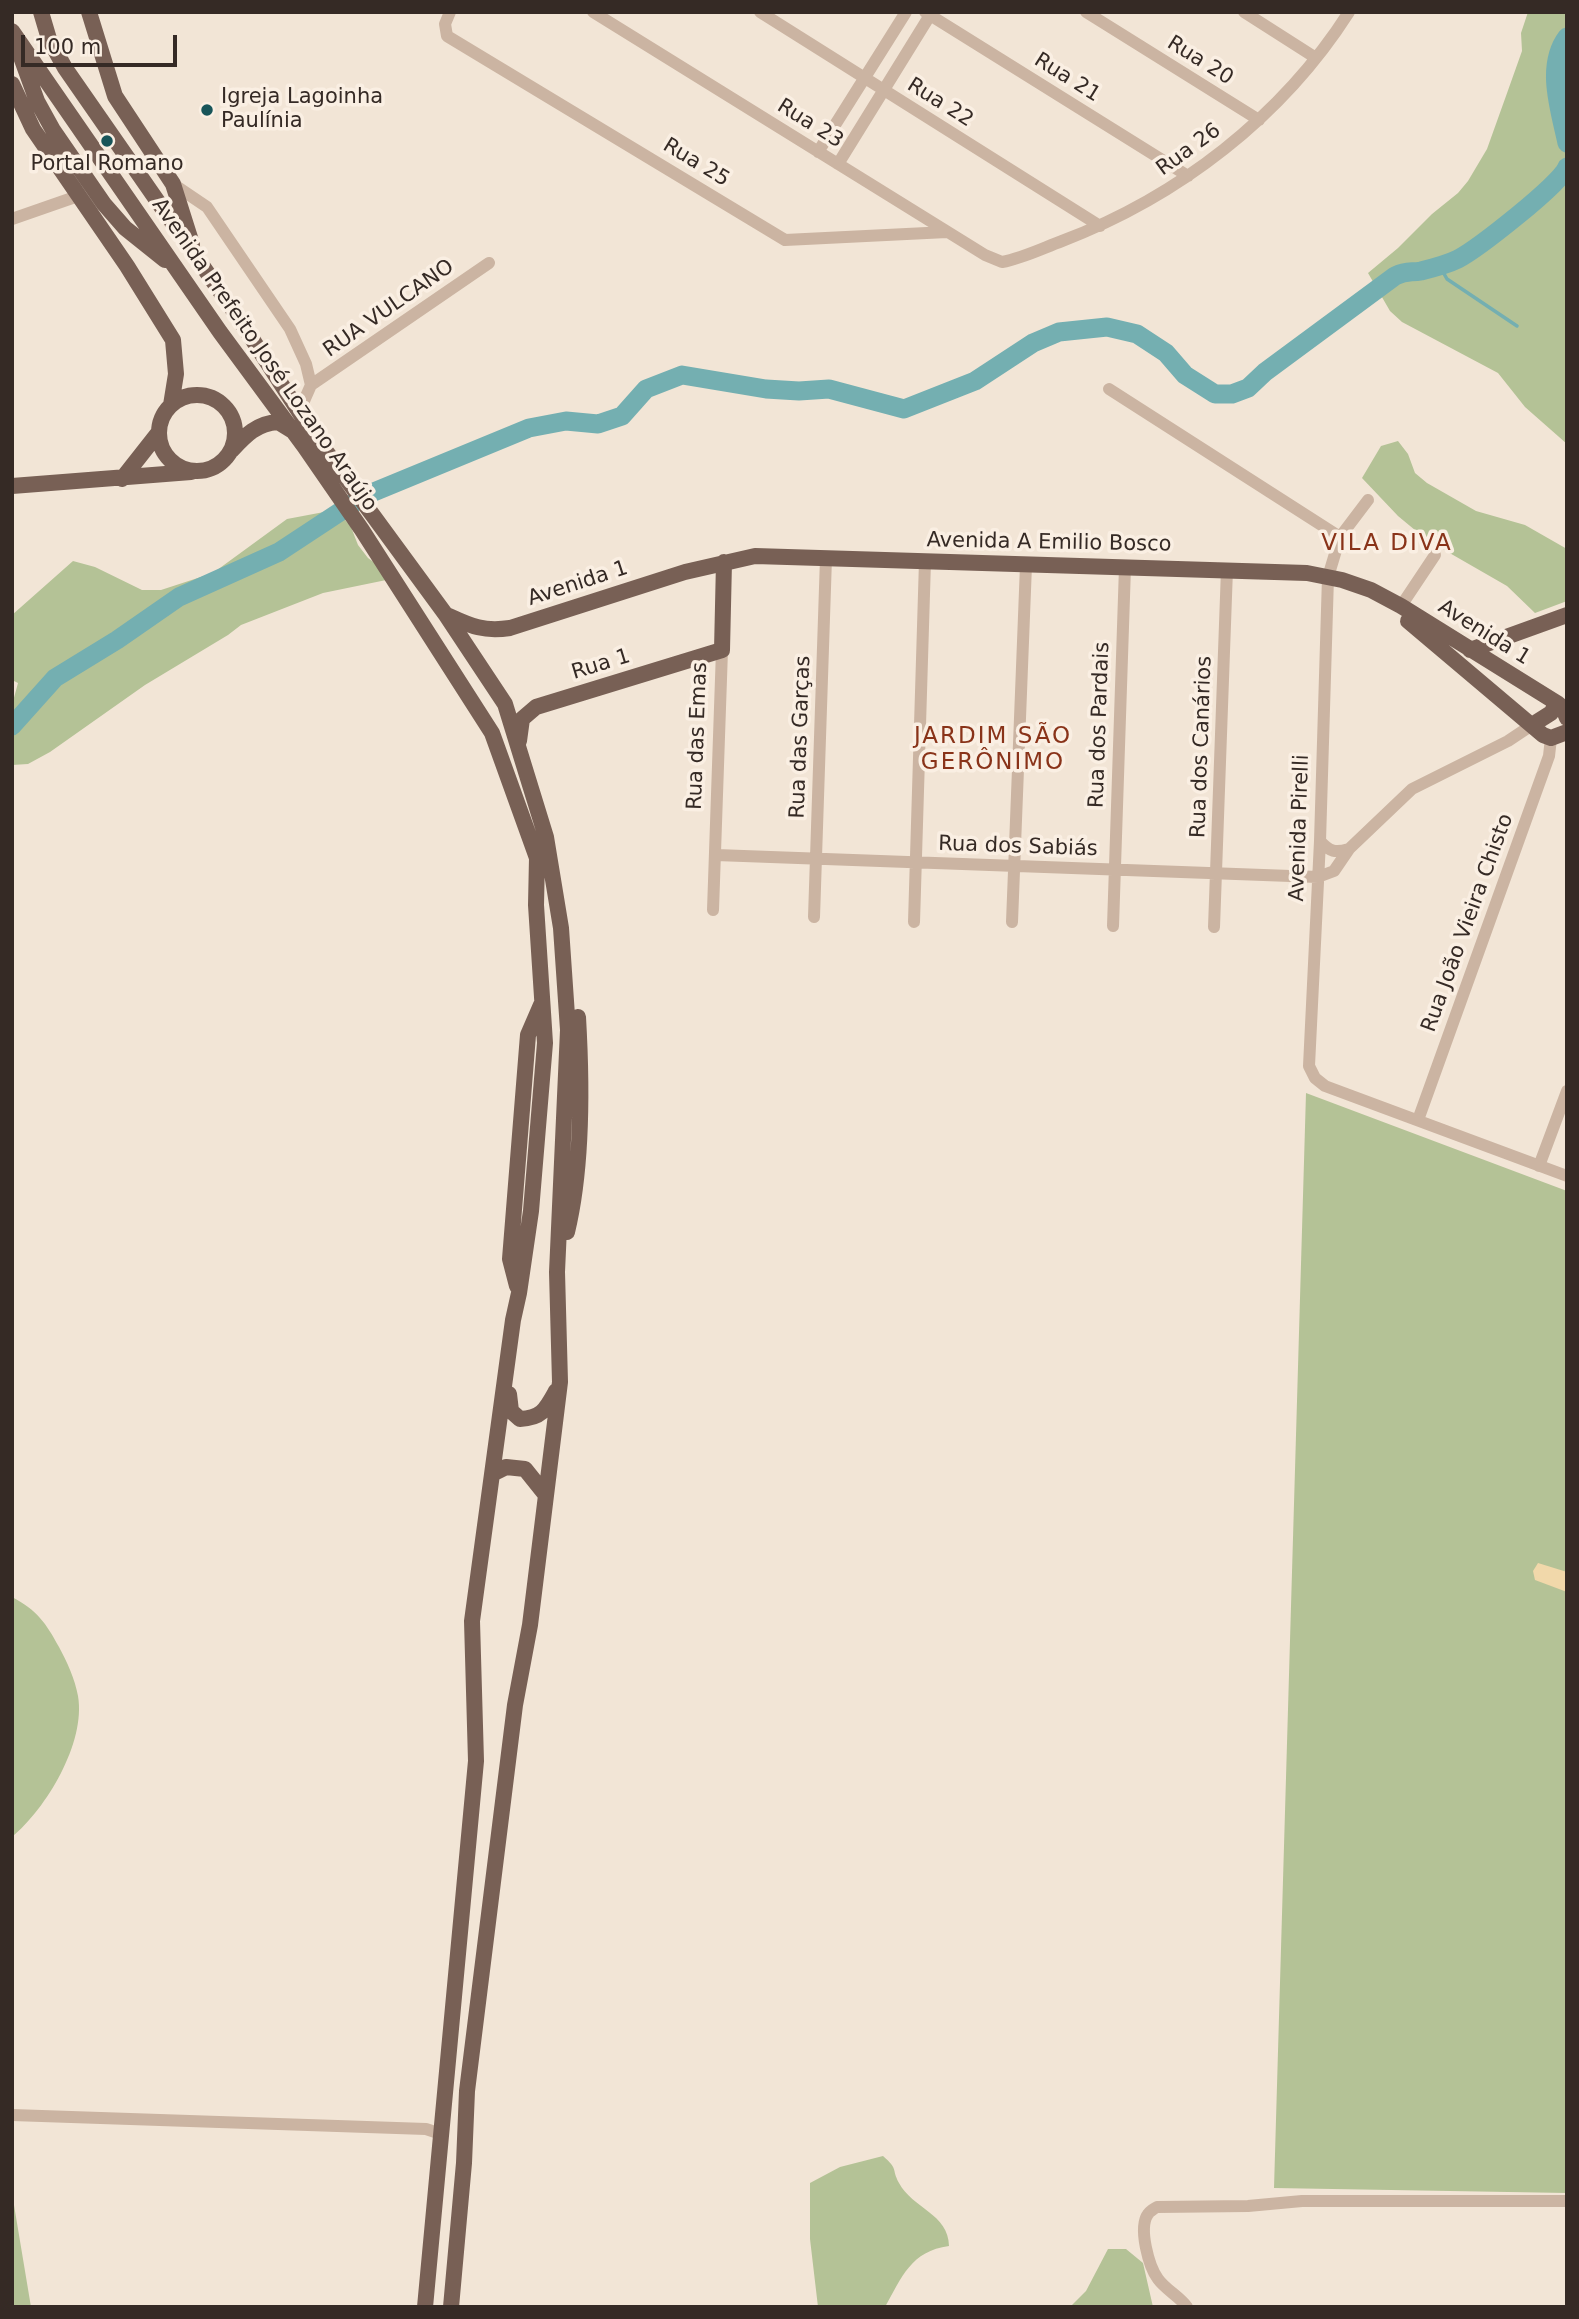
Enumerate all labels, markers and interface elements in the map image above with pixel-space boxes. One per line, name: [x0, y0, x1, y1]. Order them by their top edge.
scale bar: [24, 21, 180, 65]
street label: Rua 20: [1162, 31, 1238, 91]
text: 100 m: [34, 35, 101, 59]
street label: Rua 21: [1029, 48, 1105, 108]
street label: Rua 22: [902, 73, 978, 133]
place label: Igreja Lagoinha Paulínia: [221, 85, 383, 135]
street label: Rua 23: [772, 94, 848, 154]
marker: Igreja Lagoinha Paulínia: [199, 102, 215, 118]
street label: Rua 26: [1152, 118, 1226, 182]
marker: Portal Romano: [99, 133, 115, 149]
street label: Rua 25: [658, 133, 734, 193]
place label: Portal Romano: [31, 152, 183, 178]
street label: Avenida Prefeito José Lozano Araújo: [146, 194, 382, 516]
street label: RUA VULCANO: [319, 255, 459, 363]
street label: Avenida A Emilio Bosco: [926, 528, 1172, 558]
district label: VILA DIVA: [1322, 530, 1452, 558]
street label: Avenida 1: [525, 556, 631, 612]
street label: Avenida 1: [1433, 595, 1535, 671]
street label: Rua dos Pardais: [1085, 642, 1115, 808]
street label: Rua 1: [569, 644, 633, 686]
street label: Rua das Garças: [786, 655, 816, 819]
street label: Rua dos Canários: [1186, 655, 1218, 839]
street label: Rua das Emas: [683, 662, 713, 810]
district label: JARDIM SÃO GERÔNIMO: [915, 723, 1071, 777]
street label: Avenida Pirelli: [1285, 754, 1315, 902]
street label: Rua João Vieira Chisto: [1417, 810, 1519, 1036]
street label: Rua dos Sabiás: [938, 832, 1098, 862]

